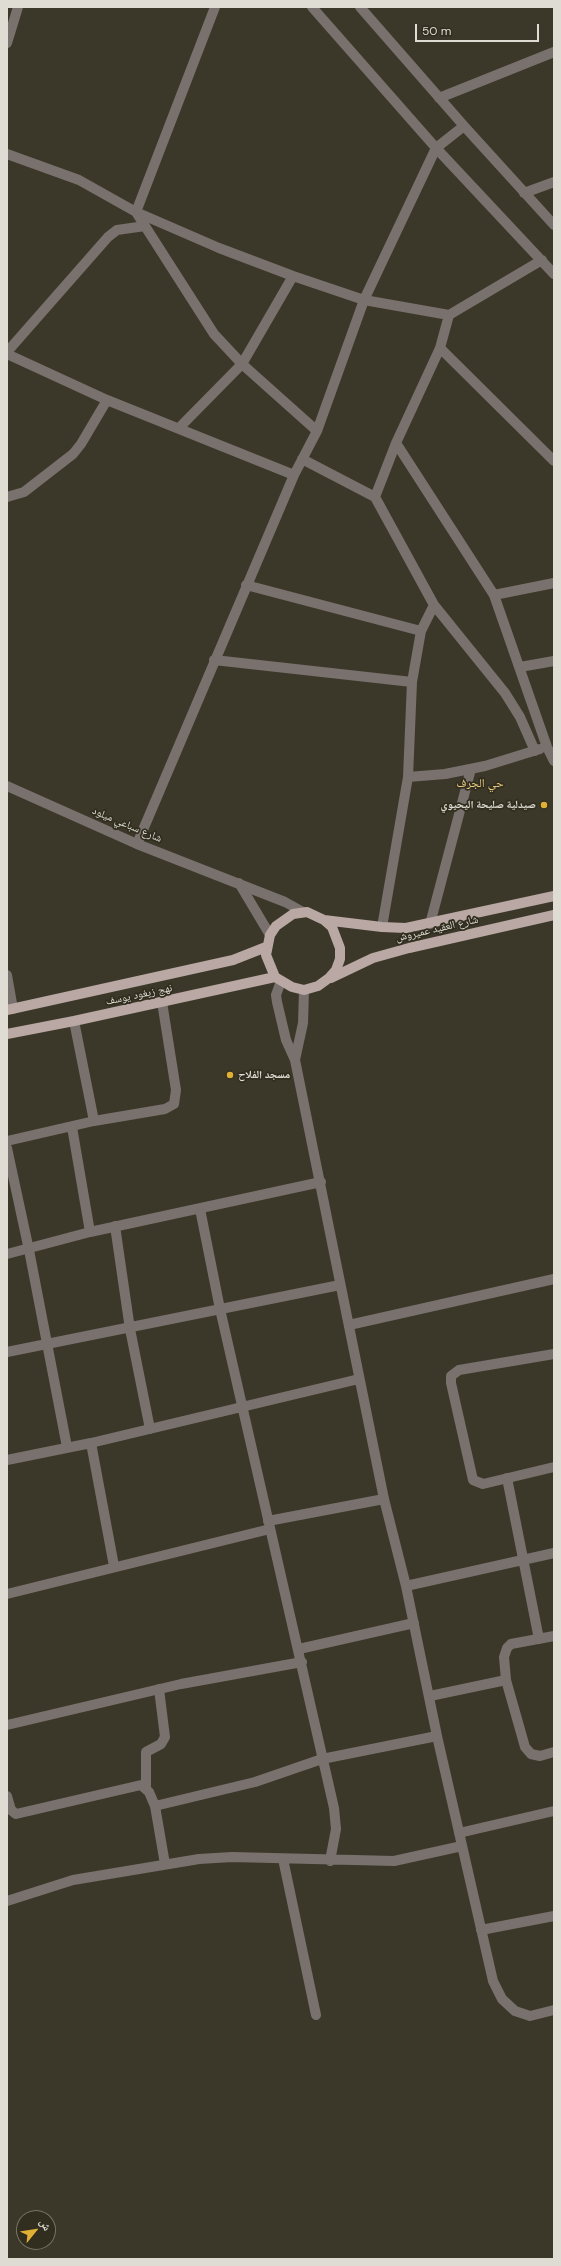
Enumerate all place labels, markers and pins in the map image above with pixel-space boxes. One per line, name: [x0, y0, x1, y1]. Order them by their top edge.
place label: صيدلية صليحة اليحيوي: [441, 798, 536, 812]
marker: صيدلية صليحة اليحيوي: [539, 800, 549, 810]
place label: مسجد الفلاح: [238, 1068, 290, 1082]
marker: مسجد الفلاح: [225, 1070, 235, 1080]

